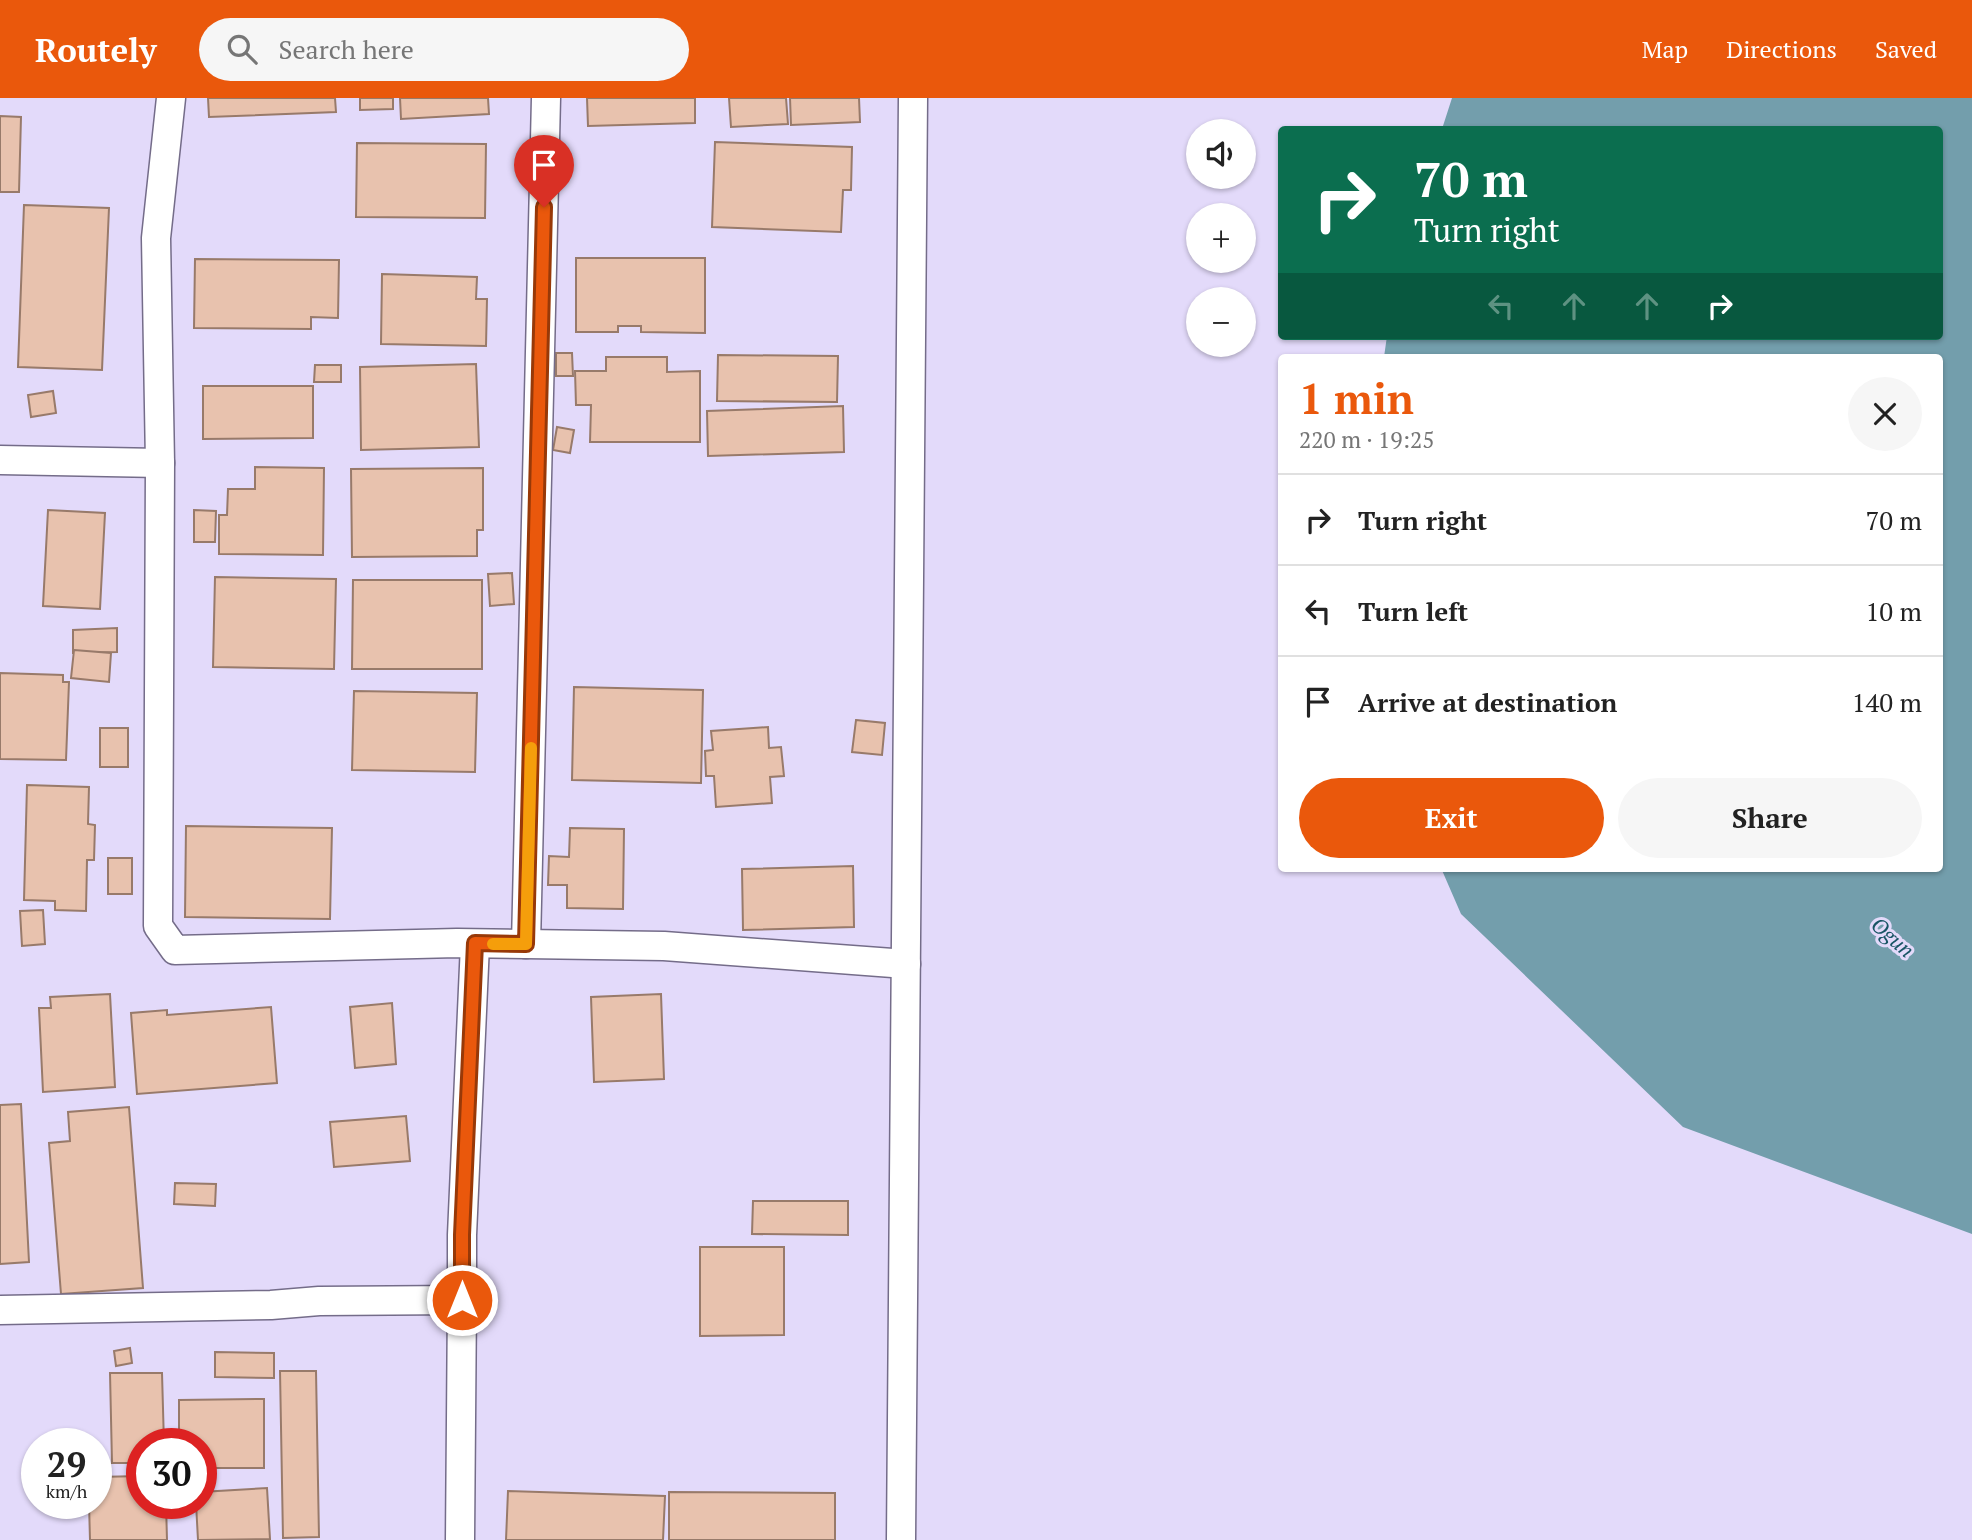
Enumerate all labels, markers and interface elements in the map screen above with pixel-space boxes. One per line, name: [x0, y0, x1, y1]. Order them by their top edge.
search box: [199, 18, 689, 81]
text: Routely: [35, 28, 157, 71]
icon: search: [223, 30, 261, 68]
text: Search here: [279, 32, 414, 66]
text: Map: [1642, 33, 1688, 65]
text: Directions: [1726, 33, 1837, 65]
text: Saved: [1875, 33, 1937, 65]
map controls: [1186, 119, 1256, 357]
button: sound: [1186, 119, 1256, 189]
pin: [514, 135, 574, 207]
icon: arrive: [525, 146, 563, 184]
text: 70 m: [1414, 146, 1528, 211]
icon: right: [1299, 154, 1390, 245]
button: +: [1186, 203, 1256, 273]
text: Turn right: [1414, 209, 1560, 251]
button: −: [1186, 287, 1256, 357]
icon: left: [1482, 287, 1520, 325]
icon: ahead: [1555, 287, 1593, 325]
icon: ahead: [1628, 287, 1666, 325]
icon: right: [1701, 287, 1739, 325]
text: 1 min: [1299, 370, 1414, 426]
button: close: [1848, 377, 1922, 451]
text: 220 m · 19:25: [1299, 424, 1434, 455]
icon: right: [1299, 501, 1337, 539]
text: Turn right: [1358, 503, 1487, 537]
text: 70 m: [1866, 503, 1922, 537]
icon: left: [1299, 592, 1337, 630]
text: Turn left: [1358, 594, 1468, 628]
text: 10 m: [1866, 594, 1922, 628]
icon: arrive: [1299, 683, 1337, 721]
text: Arrive at destination: [1358, 685, 1617, 719]
text: 140 m: [1852, 685, 1922, 719]
button: Exit: [1299, 778, 1604, 858]
button: Share: [1618, 778, 1922, 858]
water label: Ogun: [1865, 910, 1921, 964]
position arrow: [425, 1263, 499, 1337]
speed limit sign: 30: [126, 1428, 217, 1519]
text: 29: [47, 1441, 86, 1487]
text: km/h: [46, 1479, 87, 1503]

